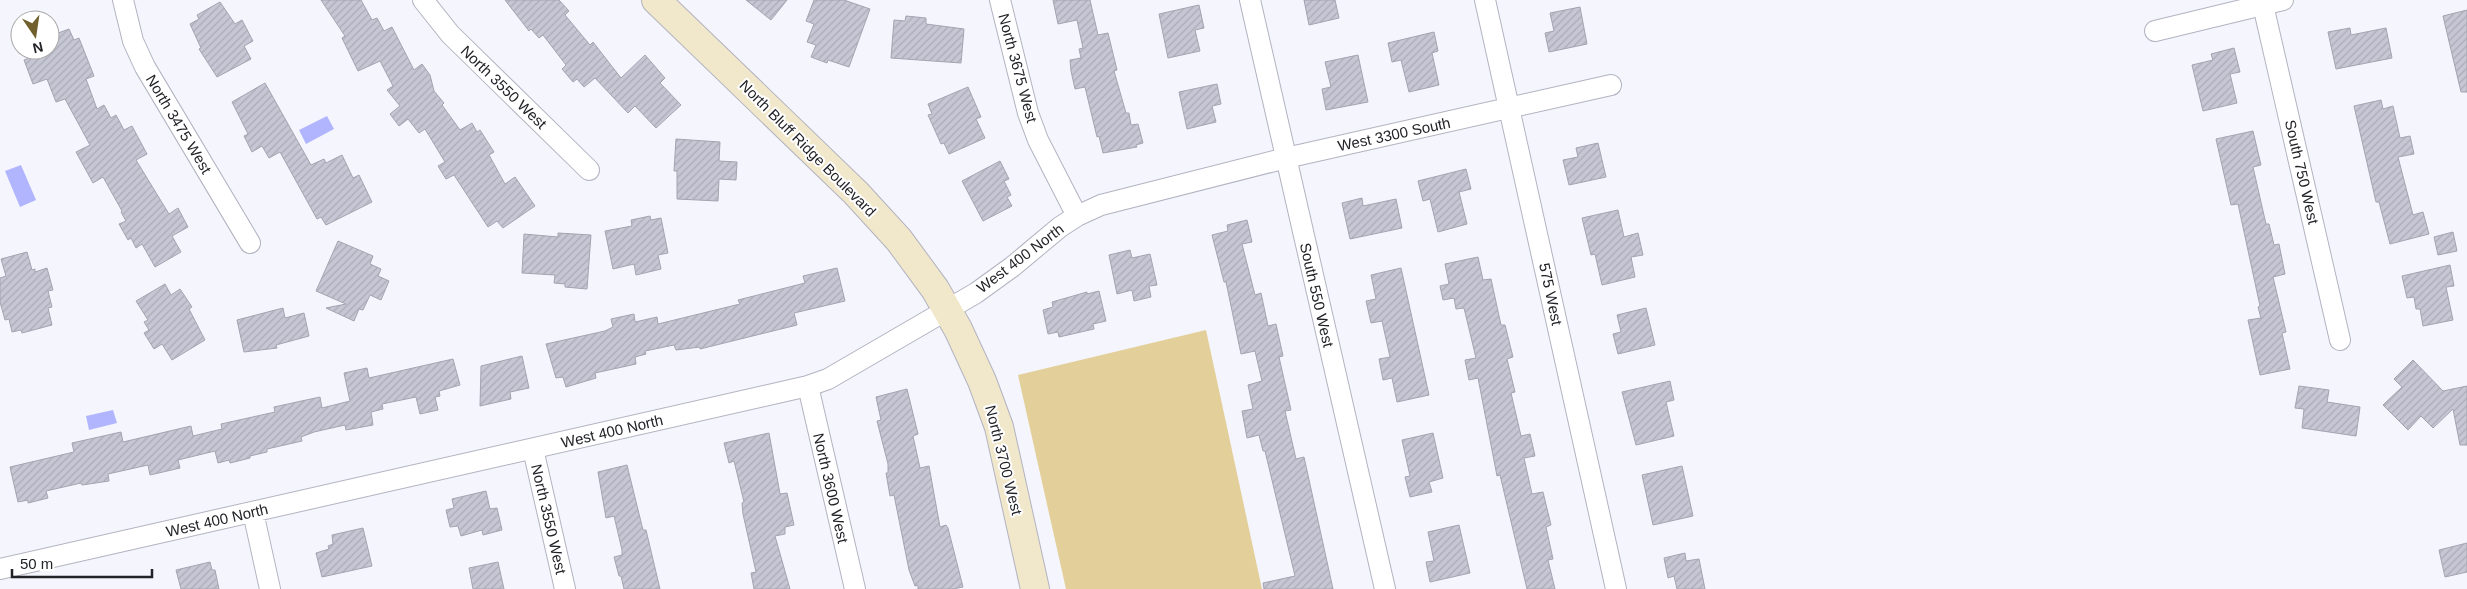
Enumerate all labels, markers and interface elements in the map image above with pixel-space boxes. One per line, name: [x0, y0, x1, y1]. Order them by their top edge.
north arrow: [10, 10, 60, 60]
street label: North 3675 West: [995, 12, 1041, 125]
text: N: [31, 39, 45, 57]
street label: North 3550 West: [458, 42, 551, 133]
street label: North 3475 West: [143, 72, 216, 177]
street label: North Bluff Ridge Boulevard: [736, 76, 880, 220]
street label: West 3300 South: [1336, 114, 1452, 154]
street label: South 750 West: [2282, 118, 2322, 227]
street label: West 400 North: [973, 220, 1067, 296]
street label: South 550 West: [1297, 241, 1337, 350]
street label: 575 West: [1536, 261, 1566, 327]
street label: North 3700 West: [982, 403, 1026, 517]
street label: West 400 North: [559, 411, 665, 451]
street label: North 3600 West: [810, 431, 852, 545]
street label: North 3550 West: [528, 462, 570, 576]
street label: West 400 North: [164, 500, 270, 540]
scale bar: [12, 546, 152, 578]
text: 50 m: [20, 555, 53, 572]

